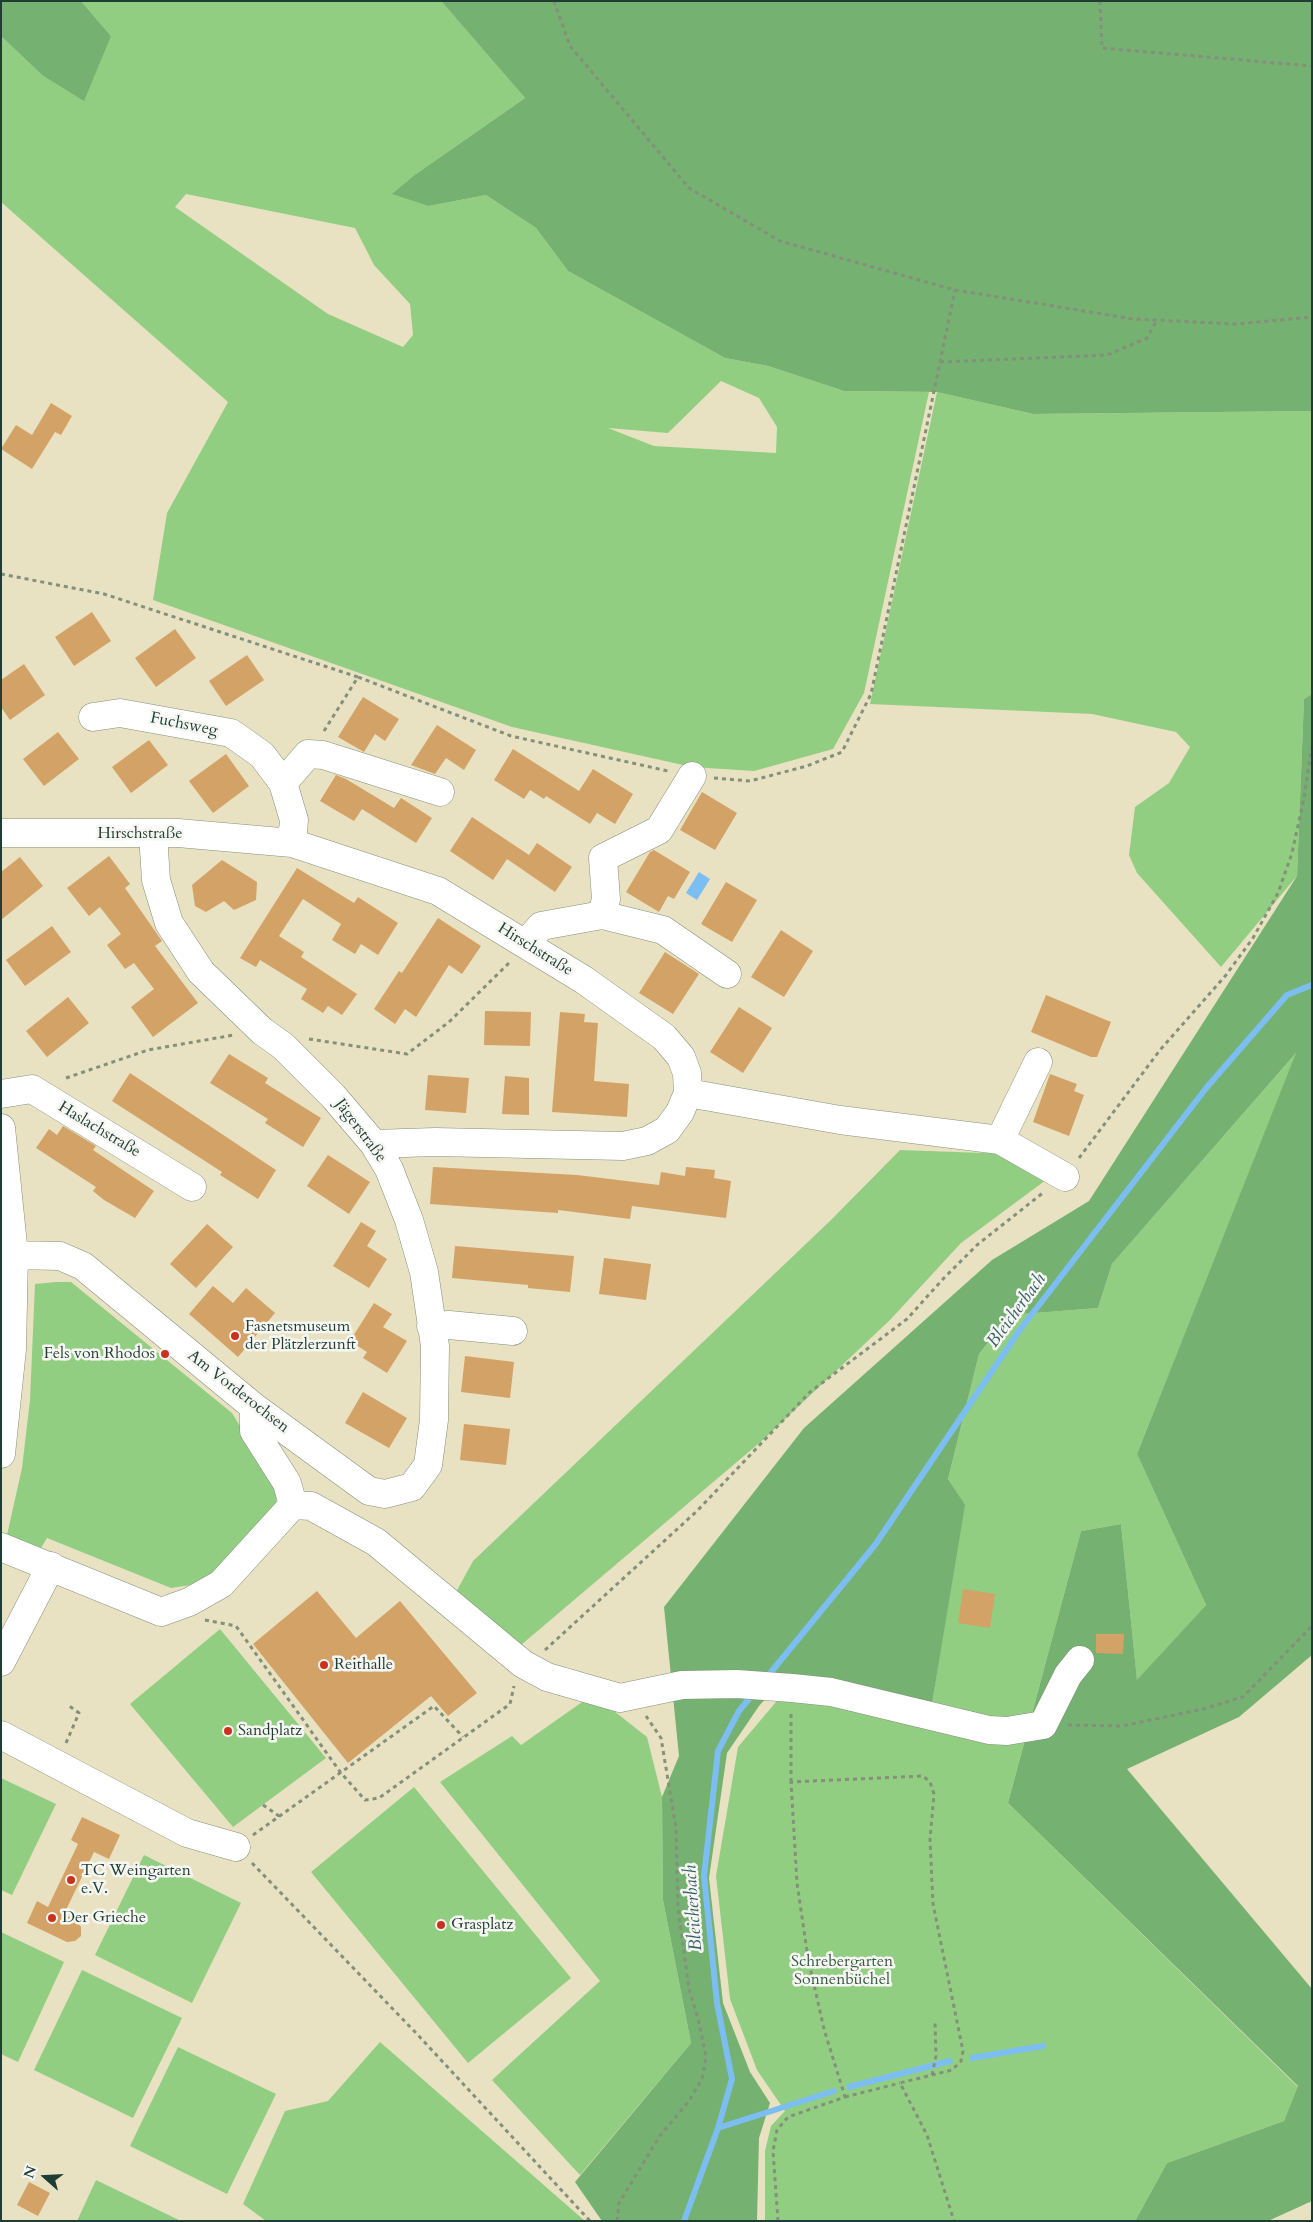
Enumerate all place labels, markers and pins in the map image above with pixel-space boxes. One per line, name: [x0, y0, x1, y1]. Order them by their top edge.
place label: Fasnetsmuseum der Plätzlerzunft: [245, 1317, 356, 1355]
marker: Fasnetsmuseum der Plätzlerzunft: [229, 1330, 241, 1342]
place label: Fels von Rhodos: [44, 1344, 155, 1364]
marker: Fels von Rhodos: [159, 1348, 171, 1360]
place label: Reithalle: [334, 1655, 393, 1675]
marker: Reithalle: [318, 1659, 330, 1671]
place label: Sandplatz: [238, 1721, 302, 1741]
marker: Sandplatz: [222, 1725, 234, 1737]
place label: TC Weingarten e.V.: [81, 1861, 191, 1899]
marker: TC Weingarten e.V.: [65, 1874, 77, 1886]
place label: Der Grieche: [62, 1908, 146, 1928]
marker: Der Grieche: [46, 1912, 58, 1924]
place label: Grasplatz: [451, 1915, 513, 1935]
marker: Grasplatz: [435, 1919, 447, 1931]

